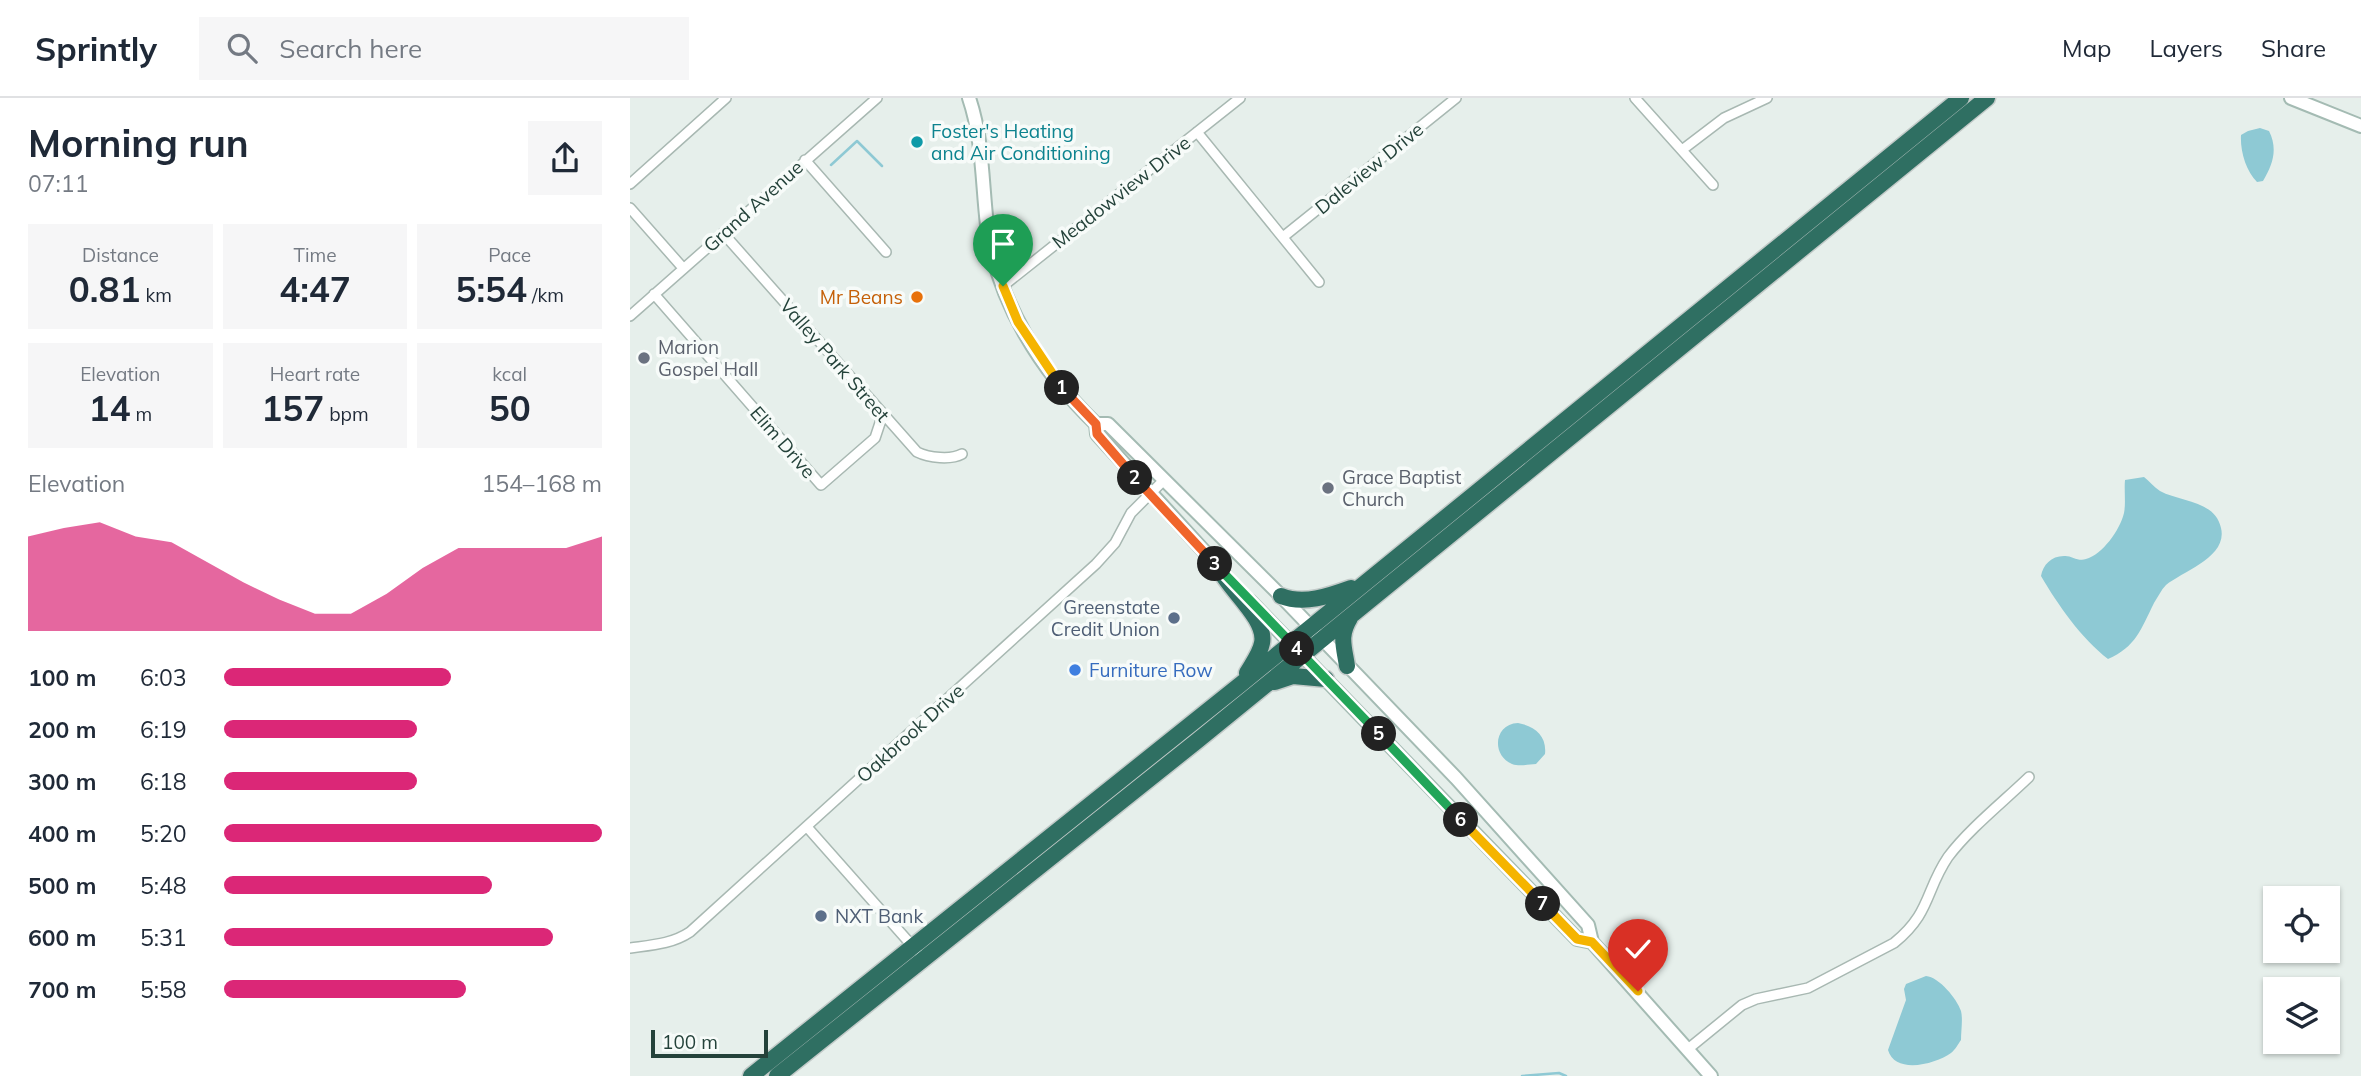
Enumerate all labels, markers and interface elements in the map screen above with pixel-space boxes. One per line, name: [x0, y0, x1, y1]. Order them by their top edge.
search box: [199, 17, 689, 80]
text: Sprintly: [35, 28, 157, 69]
icon: search: [223, 29, 261, 67]
text: Search here: [279, 32, 422, 65]
text: Map: [2062, 33, 2111, 63]
text: Layers: [2149, 33, 2223, 63]
text: Share: [2261, 33, 2326, 63]
street label: Daleview Drive: [1310, 117, 1428, 219]
text: Morning run: [28, 119, 249, 167]
place label: Foster's Heating and Air Conditioning: [931, 119, 1111, 165]
button: share: [528, 121, 602, 195]
street label: Meadowview Drive: [1047, 130, 1195, 254]
marker: Foster's Heating and Air Conditioning: [909, 134, 925, 150]
street label: Grand Avenue: [698, 155, 808, 257]
text: 07:11: [28, 169, 88, 198]
pin: [973, 214, 1033, 286]
icon: arrive: [984, 225, 1022, 263]
text: Distance: [82, 243, 159, 267]
text: Time: [293, 243, 337, 267]
text: Pace: [488, 243, 531, 267]
text: 0.81: [69, 267, 140, 311]
text: 4:47: [279, 267, 351, 311]
text: 5:54: [455, 267, 527, 311]
text: km: [140, 283, 172, 307]
text: /km: [527, 283, 564, 307]
place label: Mr Beans: [820, 285, 903, 309]
marker: Mr Beans: [909, 289, 925, 305]
street label: Valley Park Street: [775, 293, 895, 427]
place label: Marion Gospel Hall: [658, 335, 758, 381]
marker: Marion Gospel Hall: [636, 350, 652, 366]
text: Elevation: [80, 362, 161, 386]
text: Heart rate: [270, 362, 360, 386]
text: kcal: [492, 362, 527, 386]
pin: 1: [1044, 370, 1080, 406]
text: 1: [1056, 375, 1067, 399]
text: 14: [88, 386, 131, 430]
text: 157: [261, 386, 324, 430]
text: 50: [489, 386, 531, 430]
street label: Elim Drive: [745, 401, 821, 483]
text: m: [131, 402, 152, 426]
text: bpm: [324, 402, 369, 426]
pin: 2: [1118, 460, 1152, 496]
text: 2: [1129, 465, 1140, 489]
place label: Grace Baptist Church: [1342, 465, 1462, 511]
text: Elevation: [28, 469, 125, 498]
text: 154–168 m: [481, 469, 602, 498]
marker: Grace Baptist Church: [1320, 480, 1336, 496]
pin: 3: [1198, 546, 1232, 582]
text: 3: [1209, 551, 1220, 575]
place label: Greenstate Credit Union: [1051, 595, 1160, 641]
marker: Greenstate Credit Union: [1166, 610, 1182, 626]
pin: 4: [1280, 632, 1314, 666]
text: 4: [1291, 636, 1302, 660]
place label: Furniture Row: [1089, 658, 1213, 682]
marker: Furniture Row: [1067, 662, 1083, 678]
text: 100 m: [28, 663, 96, 692]
text: 6:03: [140, 663, 187, 692]
street label: Oakbrook Drive: [851, 678, 969, 788]
text: 200 m: [28, 715, 96, 744]
text: 6:19: [140, 715, 187, 744]
pin: 5: [1362, 716, 1396, 752]
text: 5: [1373, 721, 1384, 745]
text: 300 m: [28, 767, 96, 796]
text: 6:18: [140, 767, 187, 796]
pin: 6: [1444, 802, 1478, 838]
text: 6: [1455, 807, 1466, 831]
text: 400 m: [28, 819, 96, 848]
text: 5:20: [140, 819, 187, 848]
text: 500 m: [28, 871, 96, 900]
text: 5:48: [140, 871, 187, 900]
pin: 7: [1525, 886, 1560, 922]
map controls: [2263, 886, 2340, 1054]
button: locate: [2263, 886, 2340, 963]
text: 7: [1537, 891, 1548, 915]
place label: NXT Bank: [835, 904, 923, 928]
marker: NXT Bank: [813, 908, 829, 924]
pin: [1608, 919, 1668, 991]
text: 600 m: [28, 923, 96, 952]
text: 5:31: [140, 923, 187, 952]
icon: check: [1619, 930, 1657, 968]
text: 700 m: [28, 975, 96, 1004]
text: 5:58: [140, 975, 187, 1004]
button: layers: [2263, 977, 2340, 1054]
scale bar: [651, 1027, 768, 1059]
text: 100 m: [662, 1030, 718, 1054]

